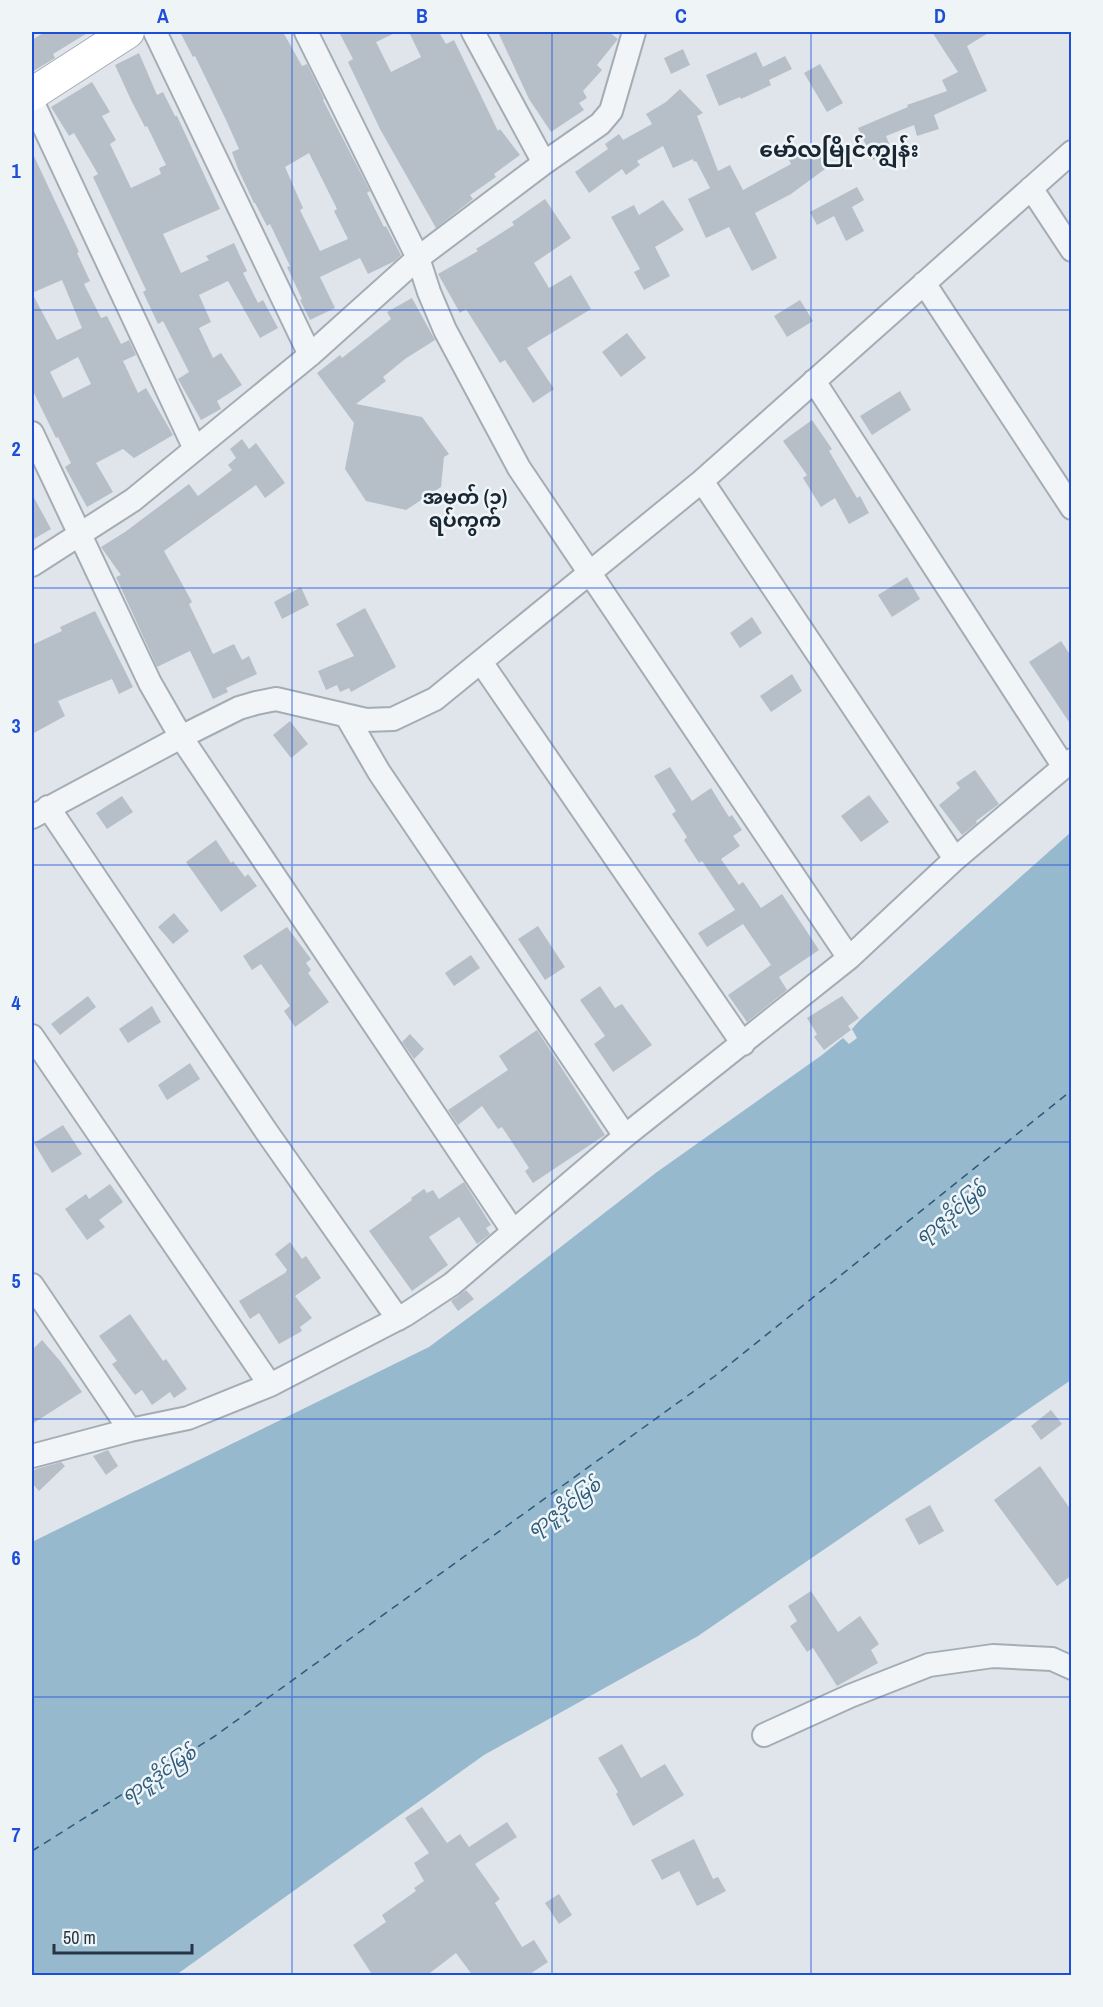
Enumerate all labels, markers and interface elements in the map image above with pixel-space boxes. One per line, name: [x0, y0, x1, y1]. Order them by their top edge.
text: A: [157, 2, 169, 29]
text: B: [416, 2, 428, 29]
text: C: [675, 2, 687, 29]
text: D: [934, 2, 946, 29]
district label: မော်လမြိုင်ကျွန်း: [759, 134, 919, 169]
text: 1: [11, 157, 21, 184]
text: 2: [11, 435, 21, 462]
district label: အမှတ် (၁) ရပ်ကွက်: [423, 483, 507, 536]
text: 3: [11, 712, 21, 739]
text: 4: [11, 989, 21, 1016]
water label: ရာဇူဒိုင်မြစ်: [910, 1176, 995, 1251]
text: 5: [11, 1267, 21, 1294]
water label: ရာဇူဒိုင်မြစ်: [522, 1471, 608, 1544]
text: 6: [11, 1544, 21, 1571]
water label: ရာဇူဒိုင်မြစ်: [116, 1739, 204, 1810]
text: 7: [11, 1821, 21, 1848]
scale bar: [54, 1917, 192, 1955]
text: 50 m: [63, 1925, 96, 1950]

